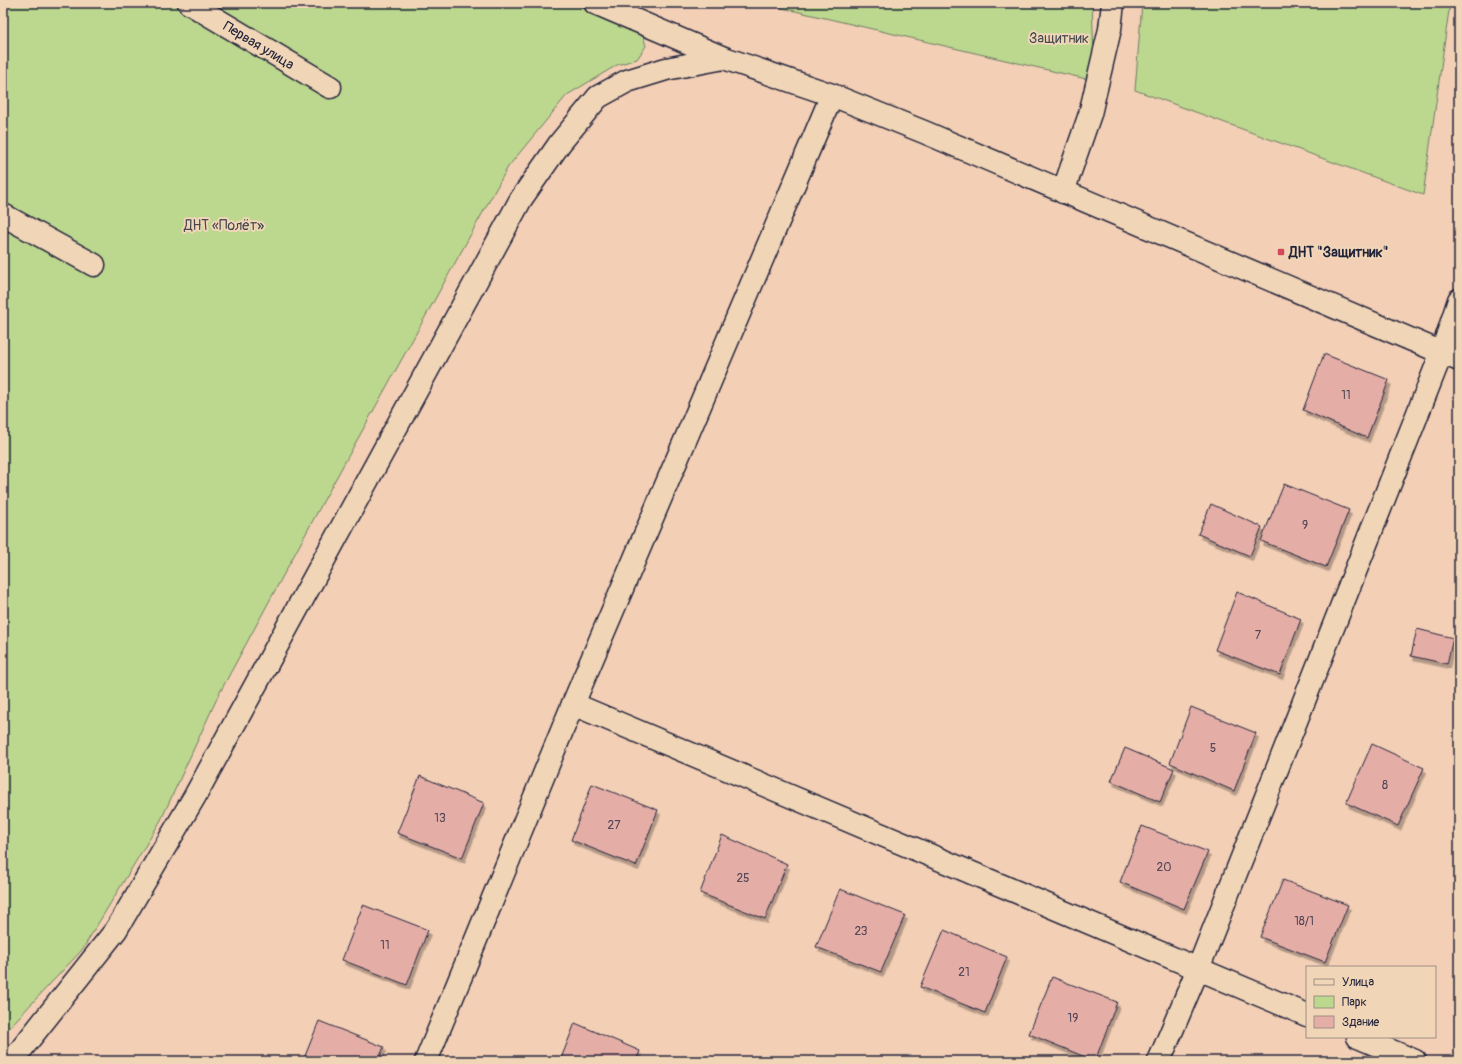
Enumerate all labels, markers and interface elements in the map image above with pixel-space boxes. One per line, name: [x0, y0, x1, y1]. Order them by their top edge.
street label: Первая улица: [220, 18, 297, 73]
park label: Защитник: [1029, 30, 1089, 47]
park label: ДНТ «Полёт»: [183, 217, 264, 234]
place label: ДНТ "Защитник": [1288, 244, 1388, 261]
marker: ДНТ "Защитник": [1276, 247, 1286, 257]
house number: 11: [1341, 388, 1351, 403]
house number: 9: [1302, 518, 1308, 533]
house number: 7: [1255, 628, 1262, 643]
house number: 5: [1210, 741, 1216, 756]
house number: 8: [1382, 778, 1388, 793]
house number: 13: [434, 811, 446, 826]
house number: 27: [607, 818, 621, 833]
house number: 20: [1157, 860, 1171, 875]
house number: 25: [736, 871, 750, 886]
house number: 18/1: [1294, 914, 1314, 929]
house number: 23: [854, 924, 868, 939]
house number: 11: [380, 938, 390, 953]
house number: 21: [958, 965, 970, 980]
legend: [1306, 966, 1436, 1038]
text: Улица: [1342, 975, 1374, 990]
text: Парк: [1342, 995, 1367, 1010]
house number: 19: [1068, 1011, 1078, 1026]
text: Здание: [1342, 1015, 1379, 1030]

